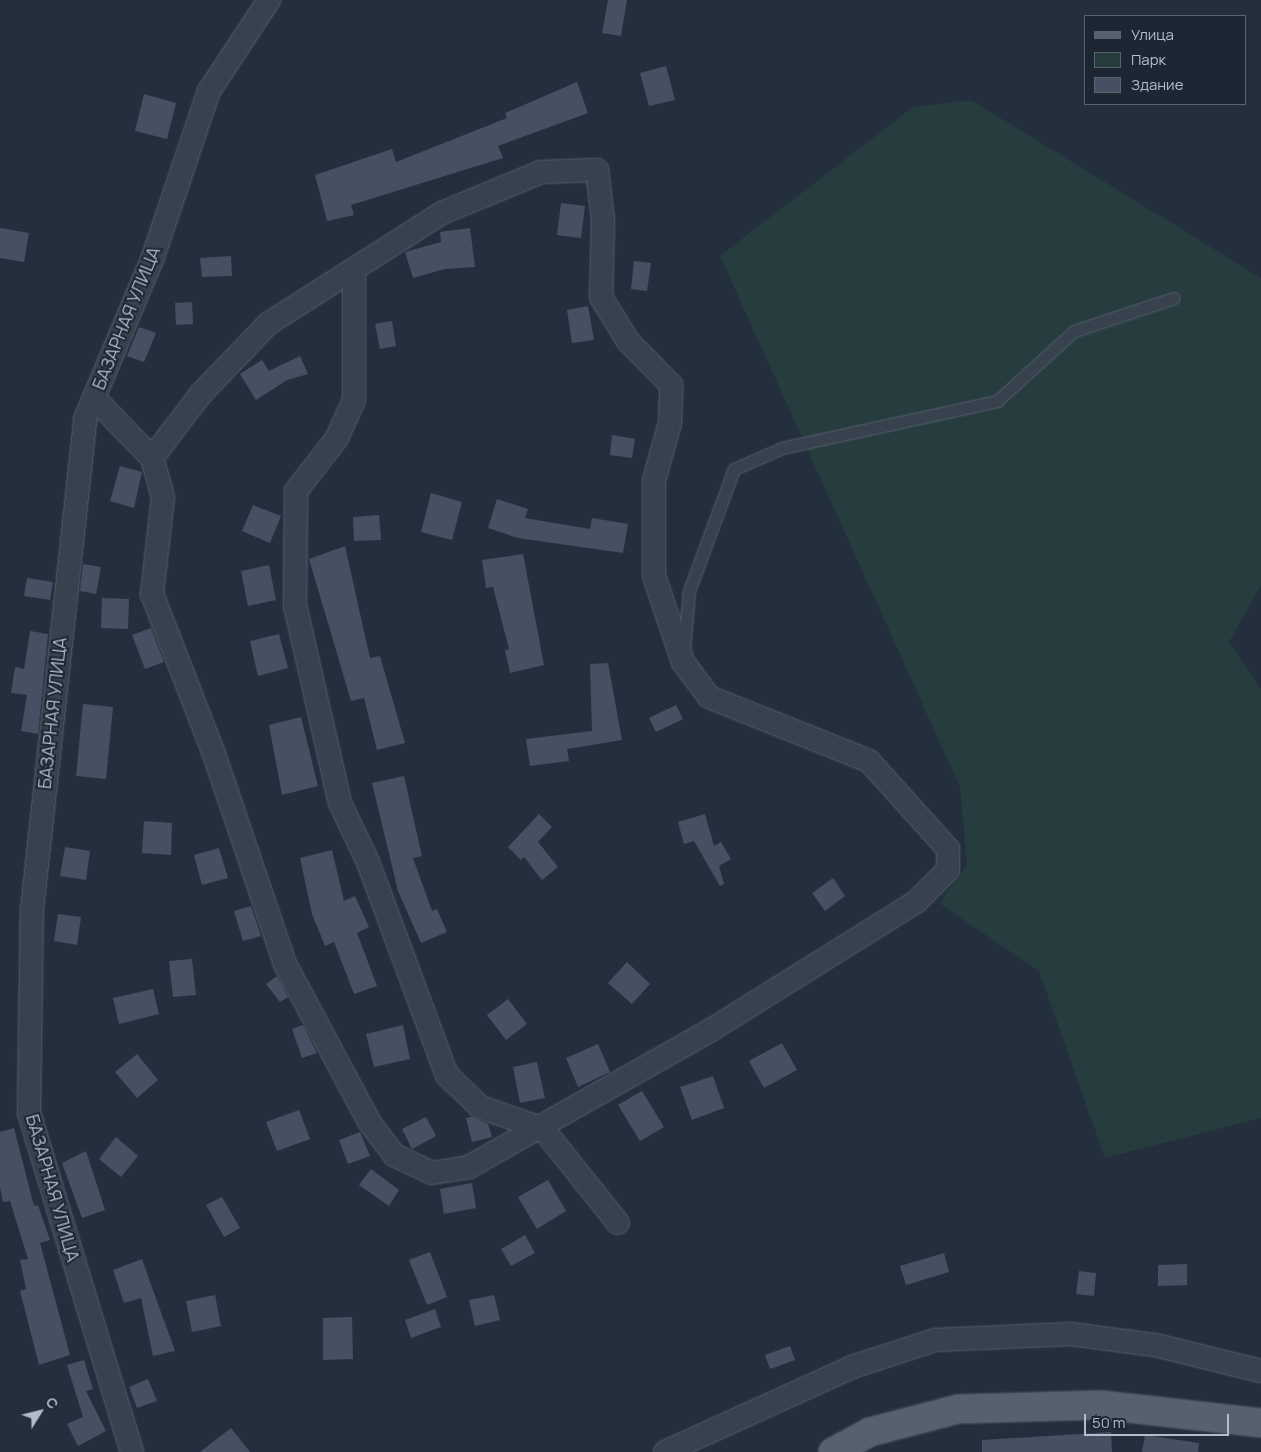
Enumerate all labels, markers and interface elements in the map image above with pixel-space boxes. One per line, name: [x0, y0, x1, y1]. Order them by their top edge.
legend: [1084, 15, 1246, 105]
text: Улица: [1131, 24, 1174, 45]
text: Парк: [1131, 49, 1166, 70]
text: Здание: [1131, 74, 1183, 95]
street label: БАЗАРНАЯ УЛИЦА: [87, 243, 165, 393]
street label: БАЗАРНАЯ УЛИЦА: [33, 636, 71, 790]
street label: БАЗАРНАЯ УЛИЦА: [22, 1112, 84, 1264]
north arrow: [15, 1387, 65, 1437]
text: С: [42, 1393, 63, 1413]
scale bar: [1086, 1404, 1231, 1436]
text: 50 m: [1092, 1412, 1126, 1433]

